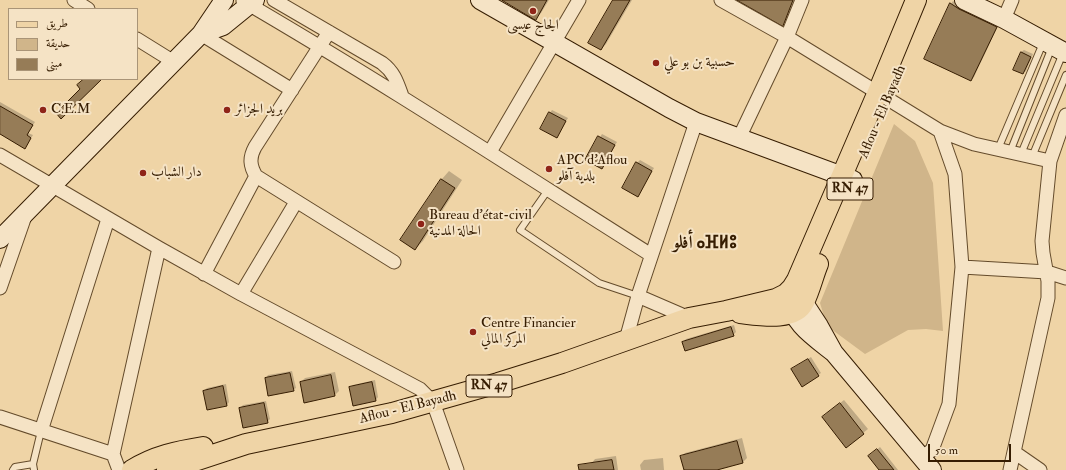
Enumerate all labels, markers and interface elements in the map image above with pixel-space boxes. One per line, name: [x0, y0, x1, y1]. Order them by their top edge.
marker: الحاج عيسى: [528, 6, 538, 16]
legend: [8, 8, 138, 80]
text: طريق: [46, 16, 68, 31]
place label: الحاج عيسى: [507, 18, 559, 34]
text: حديقة: [46, 36, 70, 51]
place label: حسبية بن بو علي: [664, 55, 735, 71]
text: مبنى: [46, 56, 62, 71]
marker: حسبية بن بو علي: [651, 58, 661, 68]
street label: Aflou - El Bayadh: [856, 63, 910, 161]
place label: C.E.M: [51, 102, 90, 118]
place label: بريد الجزائر: [235, 102, 283, 118]
marker: C.E.M: [38, 105, 48, 115]
marker: بريد الجزائر: [222, 105, 232, 115]
place label: APC d'Aflou بلدية آفلو: [557, 153, 627, 186]
marker: APC d'Aflou بلدية آفلو: [544, 164, 554, 174]
place label: دار الشباب: [151, 165, 202, 181]
marker: دار الشباب: [138, 168, 148, 178]
road number: RN 47: [827, 178, 873, 200]
place label: Bureau d'état-civil الحالة المدنية: [429, 208, 532, 240]
marker: Bureau d'état-civil الحالة المدنية: [416, 219, 426, 229]
district label: أفلو ⴰⴼⵍⵓ: [673, 233, 737, 255]
place label: Centre Financier المركز المالي: [481, 316, 576, 348]
marker: Centre Financier المركز المالي: [468, 327, 478, 337]
road number: RN 47: [466, 375, 512, 397]
street label: Aflou - El Bayadh: [358, 388, 458, 428]
scale bar: [930, 436, 1013, 462]
text: 50 m: [935, 443, 958, 458]

